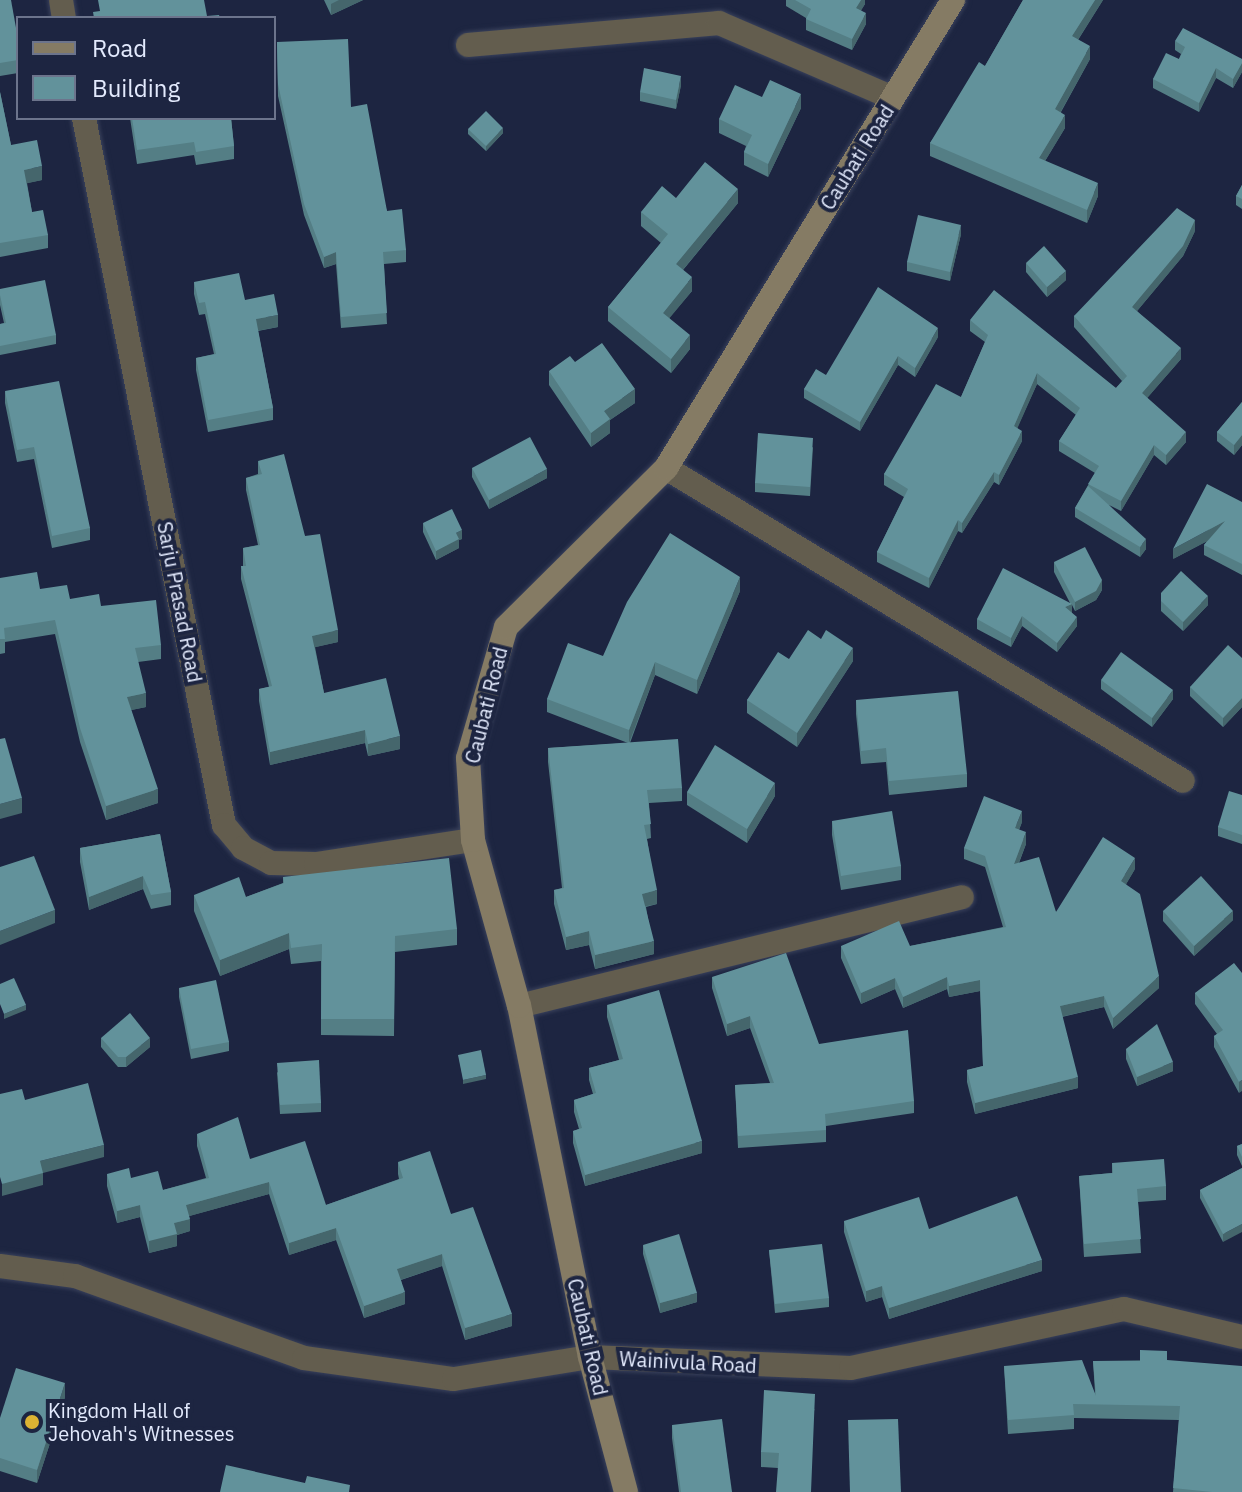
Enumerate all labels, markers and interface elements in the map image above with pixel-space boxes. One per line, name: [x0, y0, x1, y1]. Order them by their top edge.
legend: [16, 16, 276, 120]
text: Road: [92, 32, 147, 64]
text: Building: [92, 72, 180, 104]
street label: Caubati Road: [815, 100, 899, 214]
street label: Sarju Prasad Road: [153, 520, 207, 684]
street label: Caubati Road: [460, 644, 512, 766]
street label: Caubati Road: [563, 1276, 613, 1398]
street label: Wainivula Road: [619, 1346, 757, 1378]
place label: Kingdom Hall of Jehovah's Witnesses: [48, 1398, 235, 1445]
marker: Kingdom Hall of Jehovah's Witnesses: [23, 1413, 41, 1431]

